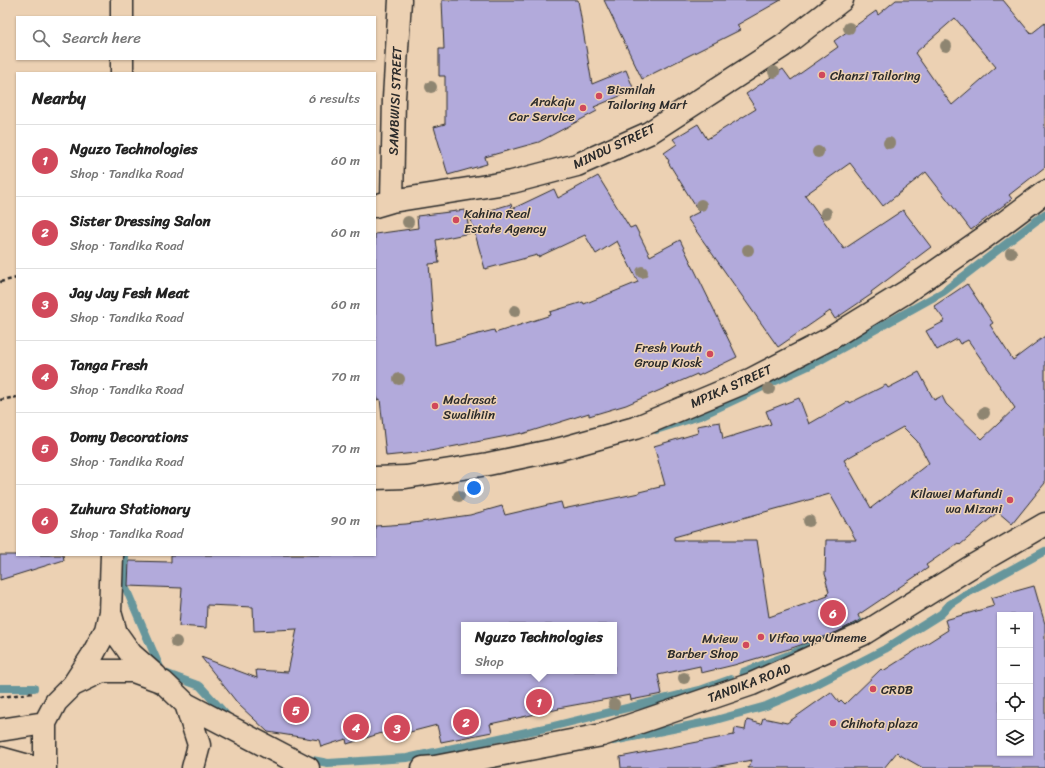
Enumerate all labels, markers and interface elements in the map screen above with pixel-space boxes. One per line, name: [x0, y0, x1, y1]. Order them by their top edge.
search box: [16, 16, 376, 60]
text: Search here: [62, 25, 141, 51]
icon: search: [30, 27, 52, 49]
street label: SAMBWISI STREET: [382, 45, 408, 156]
place label: Chanzi Tailoring: [830, 64, 921, 87]
marker: Chanzi Tailoring: [817, 70, 827, 80]
place label: Bismilah Tailoring Mart: [607, 78, 688, 116]
text: Nearby: [32, 83, 86, 113]
text: 6 results: [309, 87, 360, 110]
place label: Arakaju Car Service: [509, 90, 575, 128]
marker: Bismilah Tailoring Mart: [594, 91, 604, 101]
marker: Arakaju Car Service: [578, 103, 588, 113]
street label: MINDU STREET: [569, 116, 660, 175]
text: Nguzo Technologies: [70, 136, 198, 162]
text: 1: [42, 149, 48, 172]
text: 60 m: [331, 149, 360, 172]
text: Shop · Tandika Road: [70, 162, 183, 185]
place label: Kahina Real Estate Agency: [464, 202, 547, 240]
text: Sister Dressing Salon: [70, 208, 211, 234]
marker: Kahina Real Estate Agency: [451, 215, 461, 225]
text: 2: [41, 221, 49, 244]
text: 60 m: [331, 221, 360, 244]
text: Shop · Tandika Road: [70, 234, 183, 257]
text: Jay Jay Fesh Meat: [70, 280, 190, 306]
text: 3: [41, 293, 49, 316]
text: 60 m: [331, 293, 360, 316]
text: Shop · Tandika Road: [70, 306, 183, 329]
place label: Fresh Youth Group Kiosk: [634, 336, 702, 374]
marker: Fresh Youth Group Kiosk: [705, 349, 715, 359]
text: Tanga Fresh: [70, 352, 148, 378]
street label: MPIKA STREET: [686, 357, 776, 414]
text: 4: [41, 365, 49, 388]
text: 70 m: [331, 365, 360, 388]
text: Shop · Tandika Road: [70, 378, 183, 401]
place label: Madrasat Swalihiin: [443, 388, 497, 426]
marker: Madrasat Swalihiin: [430, 401, 440, 411]
text: Domy Decorations: [70, 424, 188, 450]
text: 5: [41, 437, 49, 460]
text: 70 m: [331, 437, 360, 460]
text: Shop · Tandika Road: [70, 450, 183, 473]
your location: [464, 478, 484, 498]
place label: Kilawei Mafundi wa Mizani: [911, 482, 1002, 520]
marker: Kilawei Mafundi wa Mizani: [1005, 495, 1015, 505]
text: Zuhura Stationary: [70, 496, 190, 522]
text: 6: [41, 509, 49, 532]
text: 90 m: [330, 509, 360, 532]
text: Shop · Tandika Road: [70, 522, 183, 545]
pin: 6: [820, 598, 846, 628]
map controls: [997, 612, 1033, 756]
button: +: [997, 612, 1033, 648]
popup: [461, 622, 617, 674]
text: Nguzo Technologies: [475, 624, 603, 650]
place label: Vifaa vya Umeme: [769, 626, 867, 649]
place label: Mview Barber Shop: [667, 627, 738, 665]
marker: Vifaa vya Umeme: [756, 632, 766, 642]
marker: Mview Barber Shop: [741, 640, 751, 650]
button: −: [997, 648, 1033, 684]
text: Shop: [475, 650, 504, 673]
street label: TANDIKA ROAD: [704, 657, 794, 709]
place label: CRDB: [881, 678, 913, 701]
marker: CRDB: [868, 684, 878, 694]
button: locate: [997, 684, 1033, 720]
pin: 1: [526, 687, 552, 717]
pin: 5: [283, 695, 309, 725]
pin: 2: [453, 707, 479, 737]
pin: 4: [343, 712, 369, 742]
place label: Chihota plaza: [841, 712, 918, 735]
pin: 3: [384, 713, 410, 743]
marker: Chihota plaza: [828, 718, 838, 728]
button: layers: [997, 720, 1033, 756]

